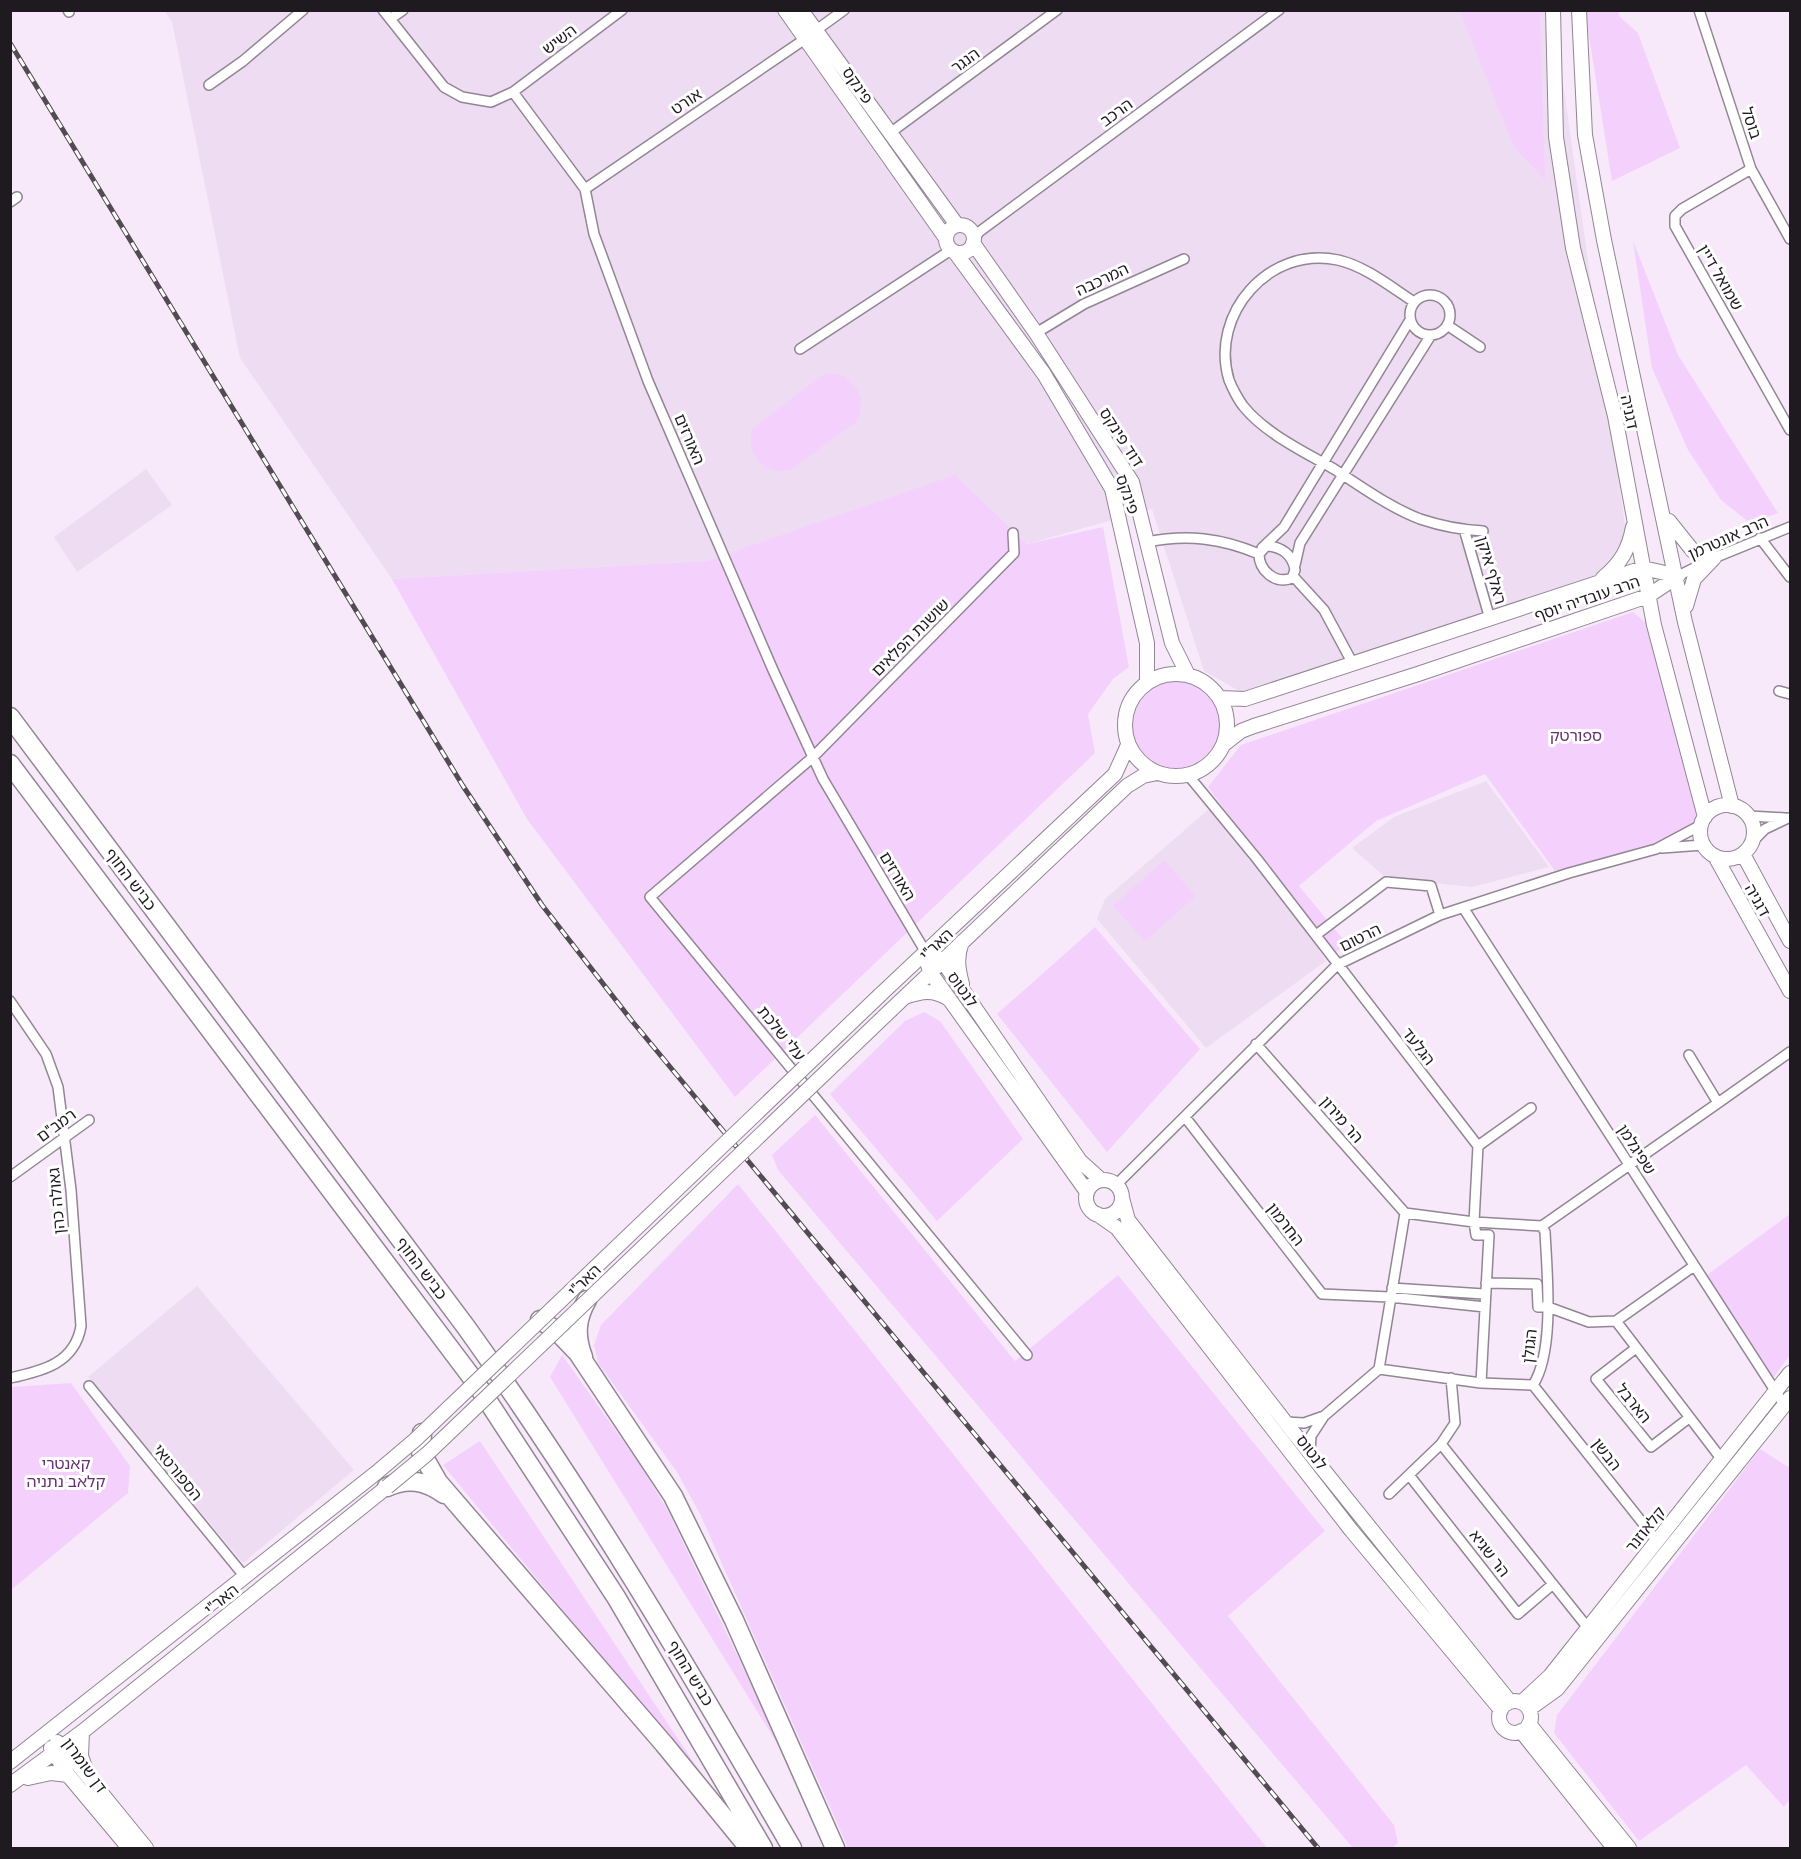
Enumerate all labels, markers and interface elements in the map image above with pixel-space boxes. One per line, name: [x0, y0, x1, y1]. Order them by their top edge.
street label: השיש: [538, 20, 580, 58]
street label: הנגר: [947, 44, 983, 77]
street label: פינקס: [838, 63, 877, 107]
street label: אורט: [667, 84, 705, 119]
street label: הרכב: [1096, 94, 1136, 131]
street label: בוסל: [1737, 105, 1766, 142]
street label: שמואל דיין: [1694, 241, 1747, 314]
street label: המרכבה: [1073, 259, 1132, 300]
street label: דגניה: [1617, 393, 1643, 431]
street label: דוד פינקס: [1095, 404, 1148, 471]
street label: האורזים: [670, 411, 709, 468]
street label: פינקס: [1112, 472, 1143, 517]
street label: הרב אונטרמן: [1685, 511, 1771, 564]
street label: ראלף איקן: [1473, 534, 1510, 606]
street label: הרב עובדיה יוסף: [1532, 572, 1642, 625]
street label: שושנת הפלאים: [868, 595, 953, 680]
park label: ספורטק: [1550, 726, 1602, 745]
street label: כביש החוף: [101, 844, 160, 914]
street label: האורזים: [876, 848, 920, 904]
street label: דגניה: [1741, 880, 1774, 920]
street label: הרטום: [1336, 919, 1384, 956]
street label: האר"י: [916, 924, 957, 964]
street label: לנטוס: [943, 968, 982, 1011]
street label: עלי שלכת: [754, 1002, 810, 1065]
street label: הגלעד: [1398, 1024, 1439, 1069]
street label: הר מירון: [1316, 1092, 1367, 1147]
street label: רמב"ם: [33, 1105, 80, 1146]
street label: שפיגלמן: [1613, 1121, 1660, 1178]
street label: גאולה כהן: [44, 1167, 69, 1235]
street label: החרמון: [1263, 1199, 1308, 1250]
street label: כביש החוף: [392, 1233, 451, 1303]
street label: האר"י: [564, 1260, 605, 1301]
street label: הגולן: [1518, 1328, 1541, 1364]
street label: הארבל: [1612, 1380, 1655, 1427]
street label: לנטוס: [1292, 1431, 1331, 1474]
street label: הבשן: [1588, 1434, 1625, 1474]
street label: הספורטאי: [149, 1440, 206, 1504]
park label: קאנטרי קלאב נתניה: [27, 1454, 105, 1491]
street label: קלאוזנר: [1621, 1503, 1669, 1556]
street label: הר שגיא: [1465, 1526, 1514, 1581]
street label: האר"י: [200, 1580, 242, 1619]
street label: כביש החוף: [664, 1637, 718, 1709]
street label: דן שומרון: [58, 1734, 111, 1797]

